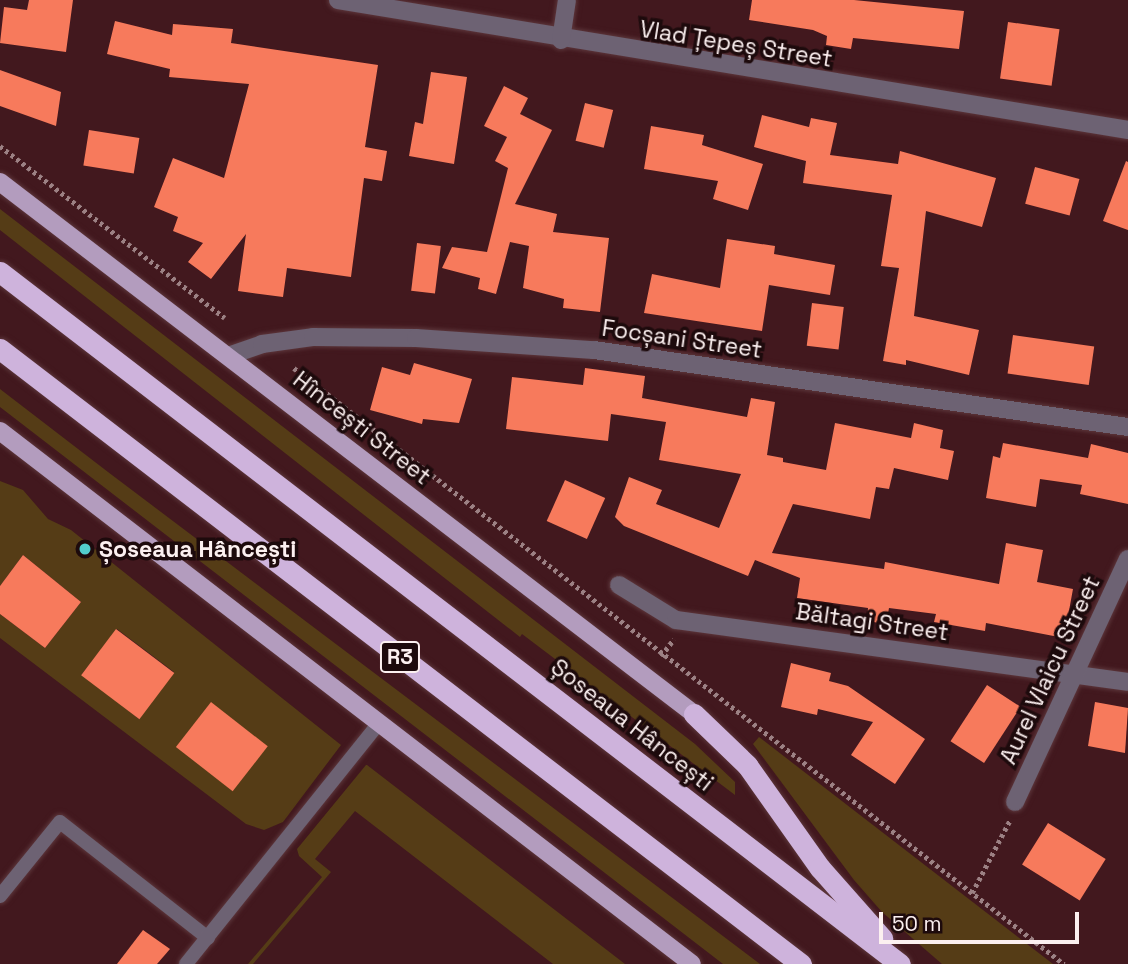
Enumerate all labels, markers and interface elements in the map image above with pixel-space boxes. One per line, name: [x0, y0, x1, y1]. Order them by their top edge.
street label: Vlad Țepeș Street: [637, 15, 835, 73]
street label: Focșani Street: [600, 314, 764, 364]
street label: Hîncești Street: [288, 366, 436, 490]
place label: Șoseaua Hâncești: [99, 535, 296, 563]
marker: Șoseaua Hâncești: [77, 541, 93, 557]
street label: Aurel Vlaicu Street: [994, 571, 1106, 769]
street label: Băltagi Street: [794, 598, 950, 646]
road number: R3: [379, 640, 421, 674]
street label: Șoseaua Hâncești: [545, 653, 719, 797]
scale bar: [883, 898, 1082, 942]
text: 50 m: [892, 910, 942, 937]

